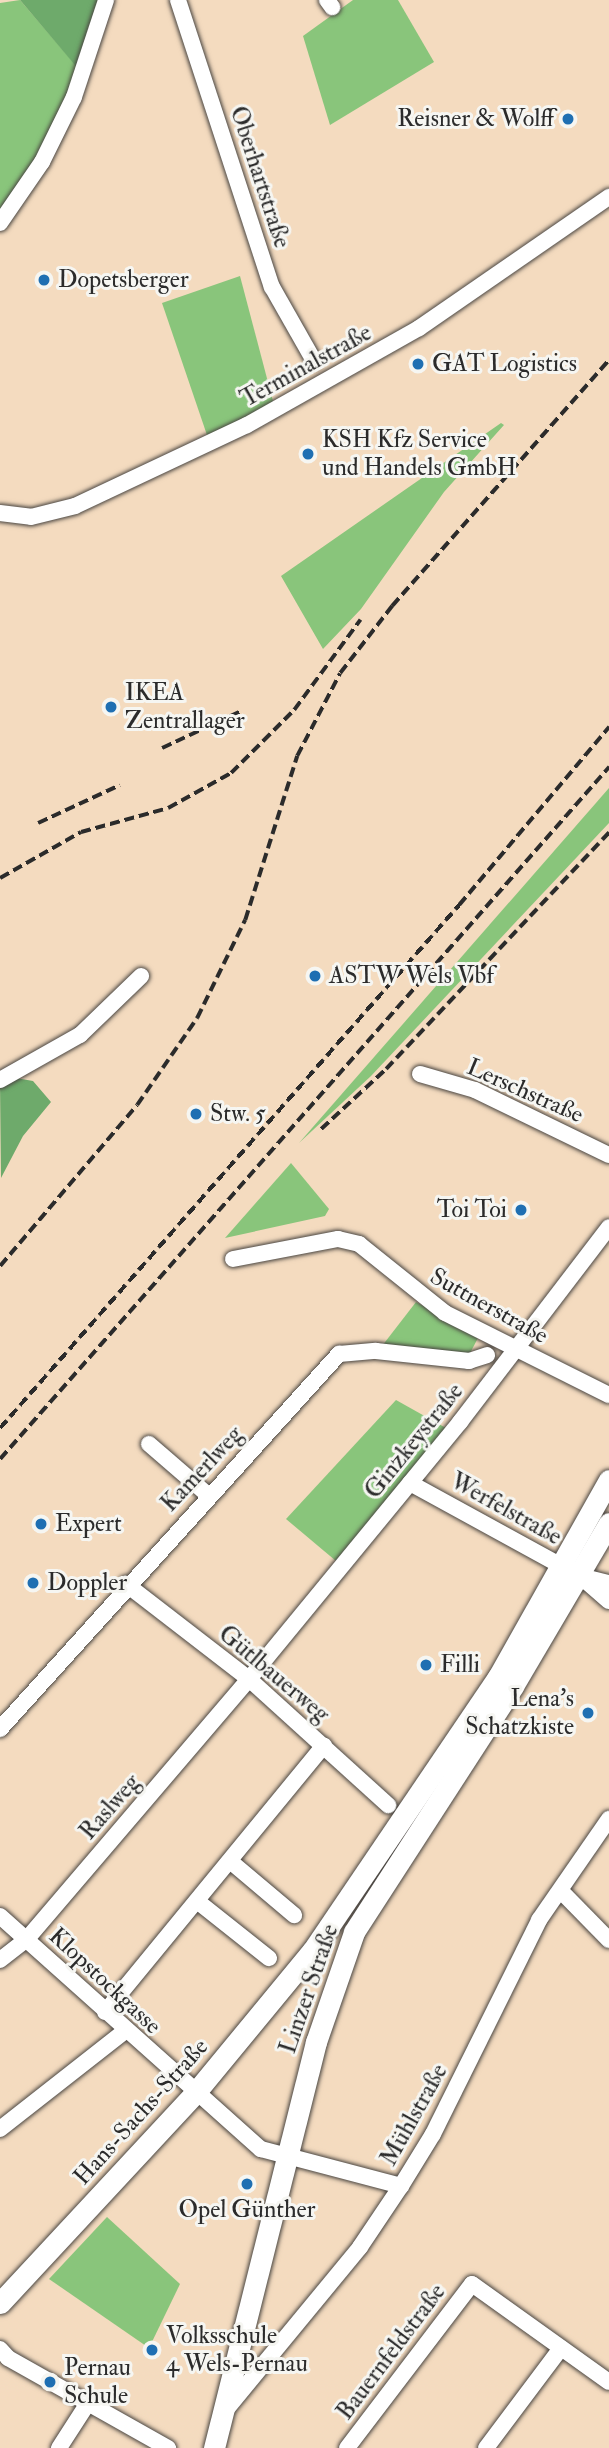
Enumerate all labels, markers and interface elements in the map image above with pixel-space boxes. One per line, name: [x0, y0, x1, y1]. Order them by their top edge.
street label: Oberhartstraße: [224, 103, 296, 251]
place label: Reisner & Wolff: [397, 105, 554, 133]
marker: Reisner & Wolff: [560, 111, 576, 127]
place label: Dopetsberger: [58, 266, 189, 294]
marker: Dopetsberger: [36, 272, 52, 288]
street label: Terminalstraße: [236, 318, 376, 414]
place label: GAT Logistics: [432, 350, 577, 378]
marker: GAT Logistics: [410, 356, 426, 372]
place label: KSH Kfz Service und Handels GmbH: [322, 426, 516, 482]
marker: KSH Kfz Service und Handels GmbH: [300, 446, 316, 462]
place label: IKEA Zentrallager: [125, 679, 245, 735]
marker: IKEA Zentrallager: [103, 699, 119, 715]
place label: ASTW Wels Vbf: [329, 962, 494, 990]
marker: ASTW Wels Vbf: [307, 968, 323, 984]
street label: Lerschstraße: [462, 1052, 588, 1130]
place label: Stw. 5: [210, 1100, 266, 1128]
marker: Stw. 5: [188, 1106, 204, 1122]
place label: Toi Toi: [437, 1196, 507, 1224]
marker: Toi Toi: [513, 1202, 529, 1218]
street label: Suttnerstraße: [425, 1262, 553, 1350]
street label: Ginzkeystraße: [359, 1378, 469, 1504]
street label: Kamerlweg: [155, 1420, 249, 1518]
street label: Werfelstraße: [445, 1467, 567, 1551]
place label: Expert: [55, 1510, 122, 1538]
marker: Expert: [33, 1516, 49, 1532]
place label: Doppler: [47, 1569, 127, 1597]
marker: Doppler: [25, 1575, 41, 1591]
street label: Gütlbauerweg: [213, 1619, 335, 1729]
place label: Filli: [440, 1651, 480, 1679]
marker: Filli: [418, 1657, 434, 1673]
place label: Lena's Schatzkiste: [465, 1685, 574, 1741]
marker: Lena's Schatzkiste: [580, 1705, 596, 1721]
street label: Raslweg: [74, 1768, 146, 1846]
street label: Linzer Straße: [273, 1921, 345, 2057]
street label: Klopstockgasse: [43, 1922, 167, 2040]
street label: Hans-Sachs-Straße: [68, 2033, 214, 2191]
street label: Mühlstraße: [374, 2059, 454, 2171]
marker: Opel Günther: [239, 2176, 255, 2192]
place label: Opel Günther: [178, 2196, 316, 2224]
street label: Bauernfeldstraße: [331, 2278, 451, 2426]
place label: Volksschule 4 Wels-Pernau: [166, 2322, 308, 2378]
marker: Volksschule 4 Wels-Pernau: [144, 2342, 160, 2358]
place label: Pernau Schule: [64, 2354, 131, 2410]
marker: Pernau Schule: [42, 2374, 58, 2390]

